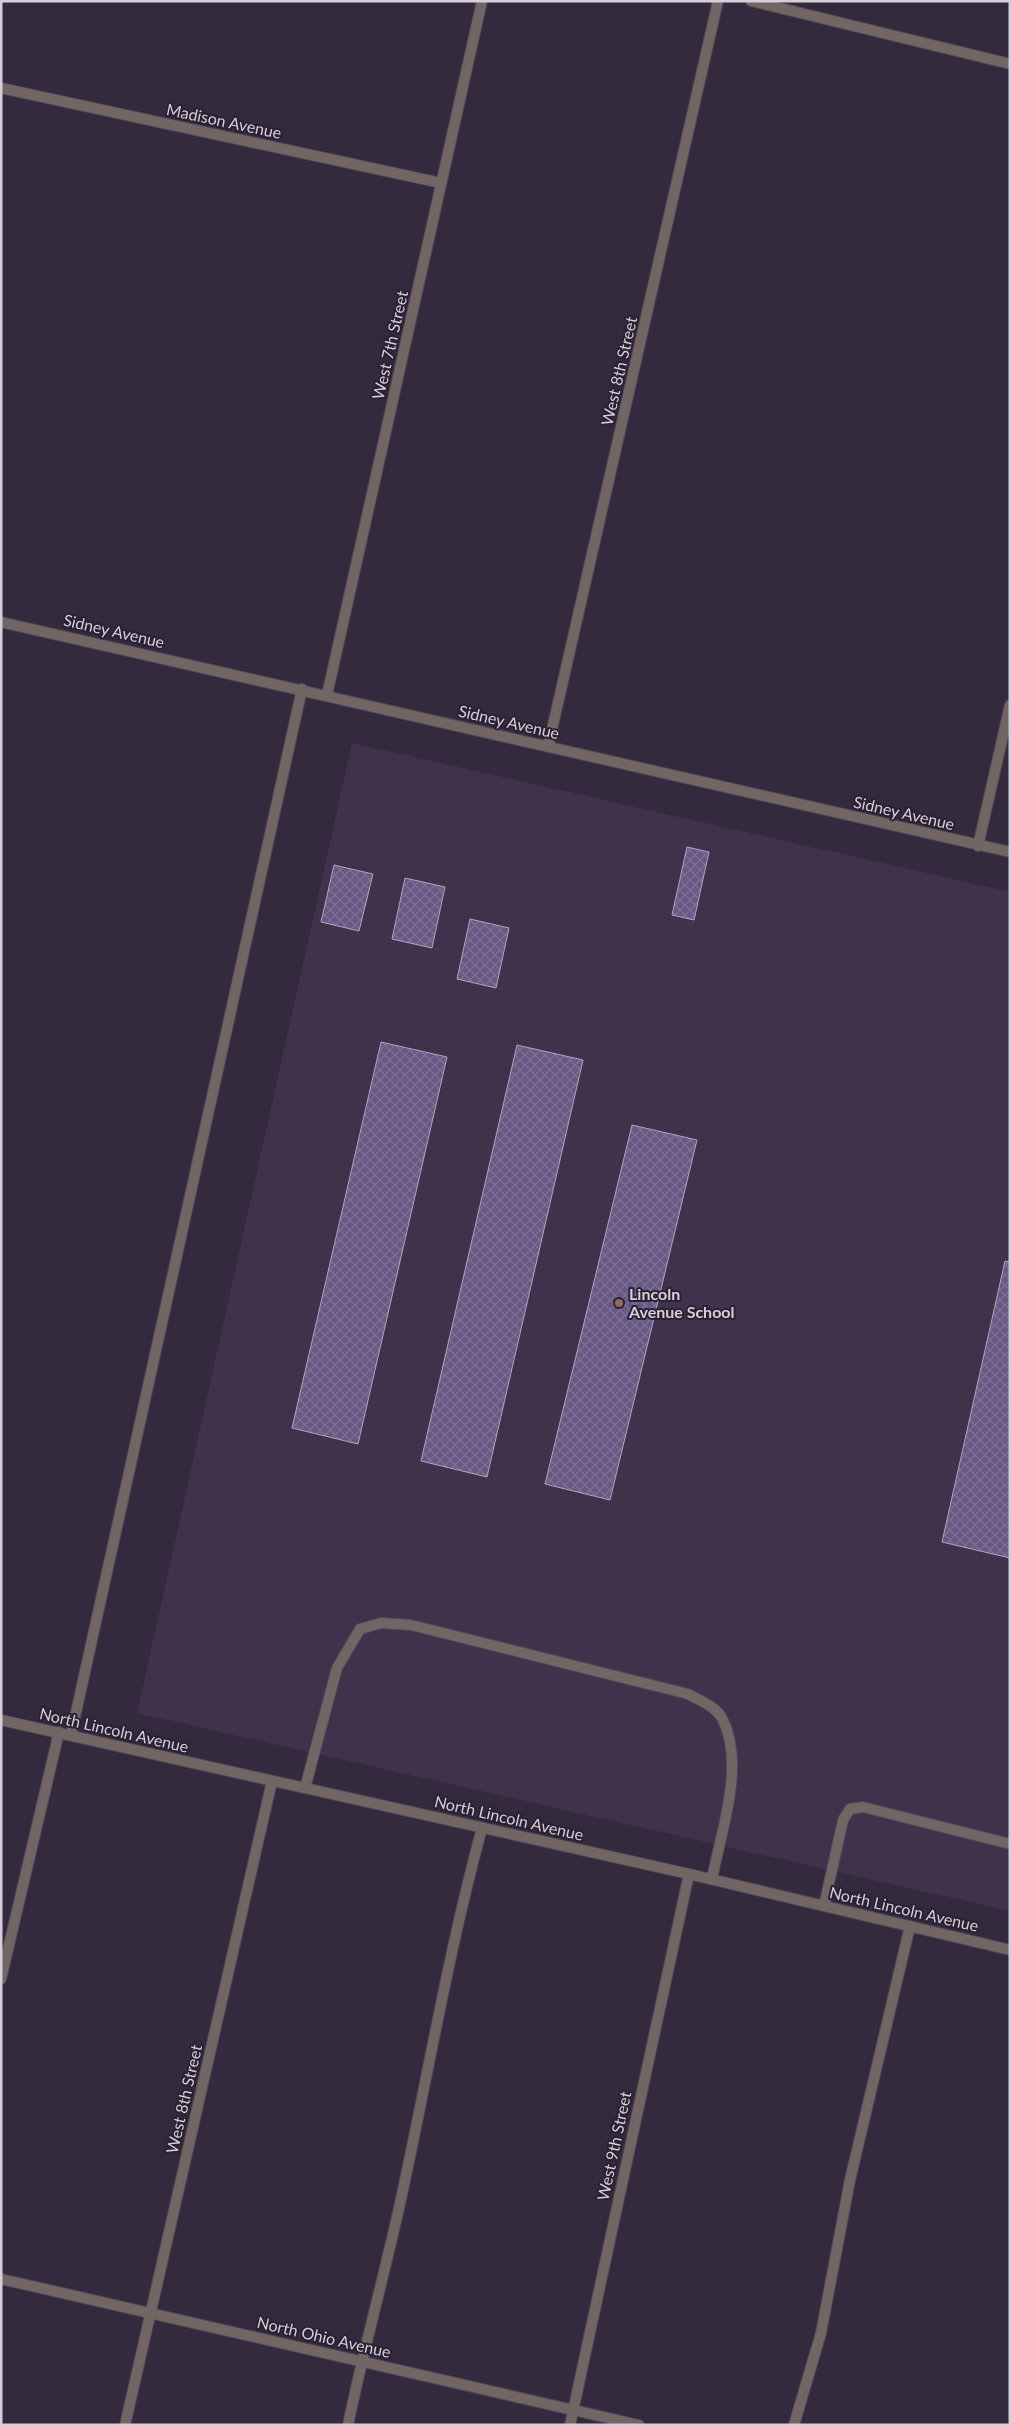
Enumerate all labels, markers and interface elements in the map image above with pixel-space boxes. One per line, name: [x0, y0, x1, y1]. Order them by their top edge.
street label: Madison Avenue: [165, 99, 283, 142]
street label: West 7th Street: [368, 288, 411, 401]
street label: West 8th Street: [597, 314, 640, 427]
street label: Sidney Avenue: [62, 610, 166, 651]
street label: Sidney Avenue: [457, 701, 561, 742]
street label: Sidney Avenue: [852, 792, 956, 833]
place label: Lincoln Avenue School: [628, 1284, 735, 1321]
marker: Lincoln Avenue School: [613, 1297, 625, 1309]
street label: North Lincoln Avenue: [38, 1703, 190, 1756]
street label: North Lincoln Avenue: [433, 1791, 585, 1844]
street label: North Lincoln Avenue: [828, 1882, 980, 1935]
street label: West 8th Street: [162, 2042, 205, 2155]
street label: West 9th Street: [593, 2089, 634, 2202]
street label: North Ohio Avenue: [255, 2312, 393, 2361]

